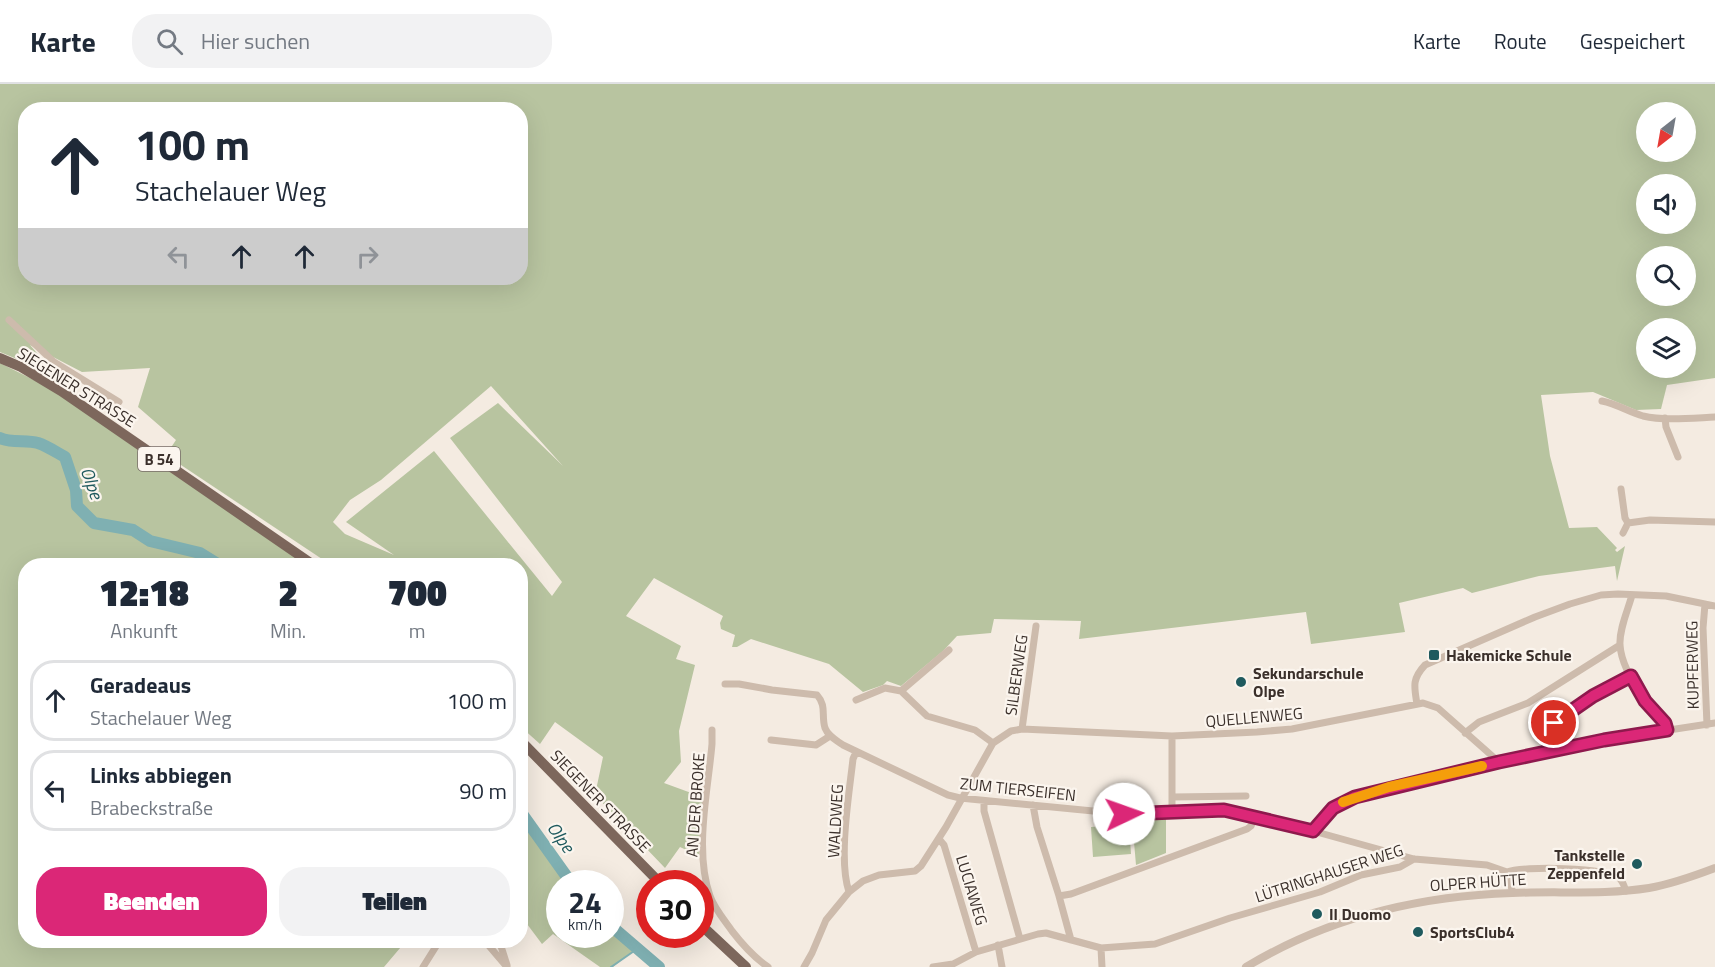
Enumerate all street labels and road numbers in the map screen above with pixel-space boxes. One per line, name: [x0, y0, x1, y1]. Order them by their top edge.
street label: SIEGENER STRASSE: [13, 341, 141, 433]
road number: B 54: [138, 447, 180, 471]
street label: KUPFERWEG: [1679, 620, 1705, 710]
street label: SILBERWEG: [998, 633, 1034, 717]
street label: QUELLENWEG: [1204, 701, 1304, 733]
street label: SIEGENER STRASSE: [545, 744, 657, 858]
street label: AN DER BROKE: [679, 752, 711, 858]
street label: ZUM TIERSEIFEN: [959, 771, 1077, 807]
street label: WALDWEG: [821, 783, 849, 859]
street label: LÜTRINGHAUSER WEG: [1252, 838, 1406, 908]
street label: LUCIAWEG: [950, 852, 994, 928]
street label: OLPER HÜTTE: [1429, 867, 1527, 897]

